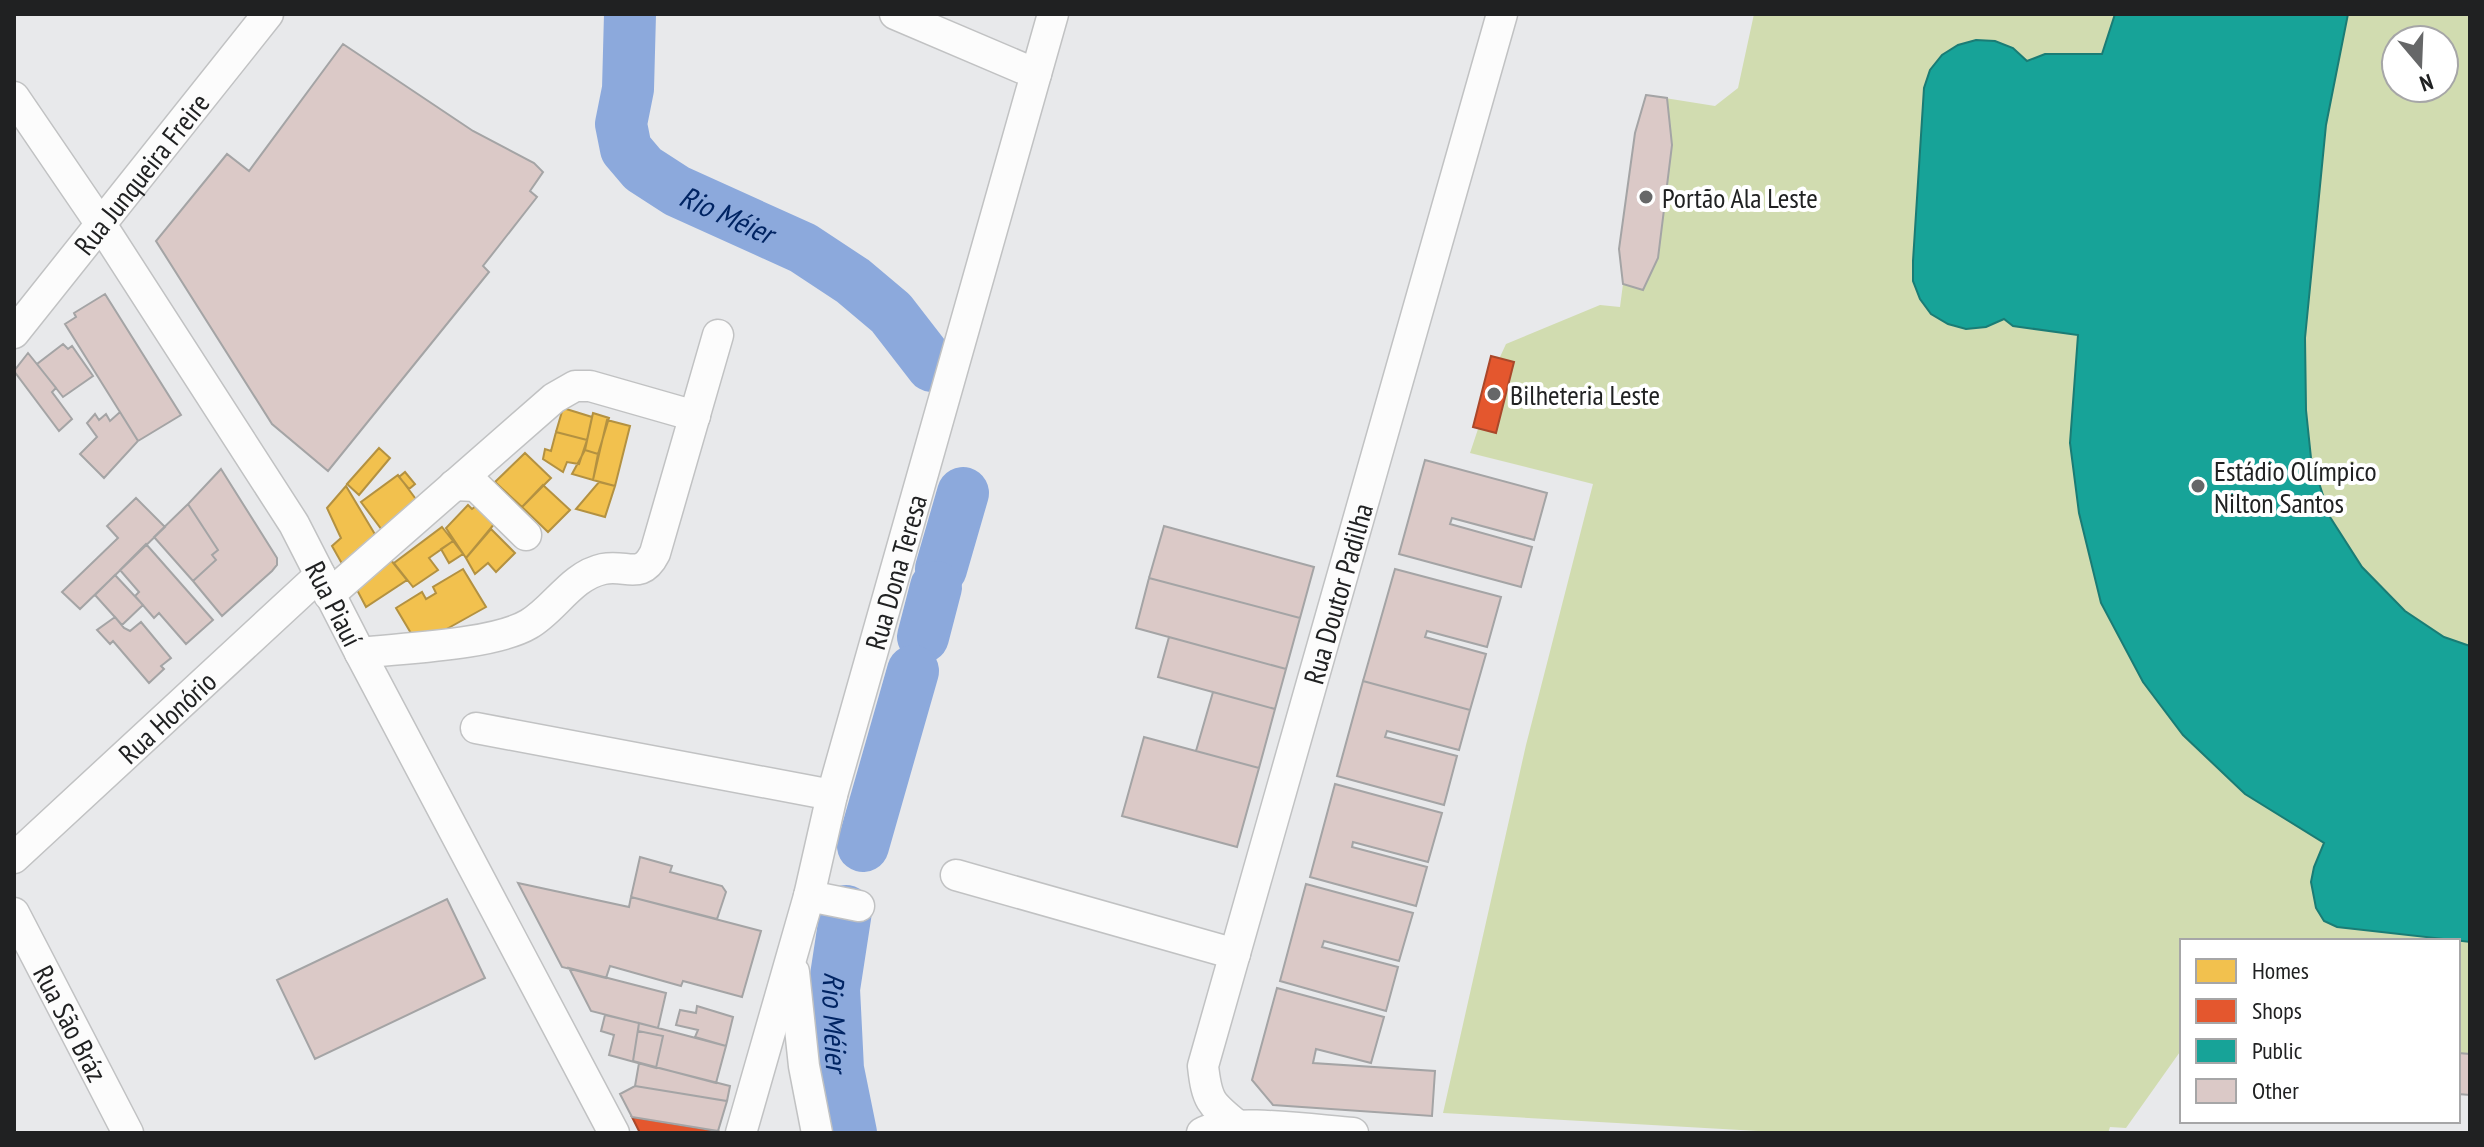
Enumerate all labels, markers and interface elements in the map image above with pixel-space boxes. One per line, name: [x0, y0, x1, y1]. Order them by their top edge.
north arrow: [2380, 24, 2460, 104]
text: N: [2416, 68, 2437, 98]
street label: Rua Junqueira Freire: [65, 85, 217, 262]
water label: Rio Méier: [674, 176, 784, 253]
place label: Portão Ala Leste: [1662, 179, 1818, 216]
marker: Portão Ala Leste: [1637, 188, 1655, 206]
place label: Bilheteria Leste: [1510, 376, 1660, 413]
marker: Bilheteria Leste: [1485, 385, 1503, 403]
place label: Estádio Olímpico Nilton Santos: [2214, 452, 2377, 521]
marker: Estádio Olímpico Nilton Santos: [2189, 477, 2207, 495]
street label: Rua Dona Teresa: [856, 490, 935, 654]
street label: Rua Doutor Padilha: [1294, 499, 1381, 688]
street label: Rua Piauí: [298, 555, 372, 652]
street label: Rua Honório: [110, 662, 223, 771]
legend: [2180, 939, 2460, 1123]
text: Homes: [2252, 955, 2309, 986]
street label: Rua São Bráz: [26, 959, 117, 1088]
water label: Rio Méier: [814, 970, 858, 1076]
text: Shops: [2252, 995, 2302, 1026]
text: Public: [2252, 1035, 2303, 1066]
text: Other: [2252, 1075, 2299, 1106]

